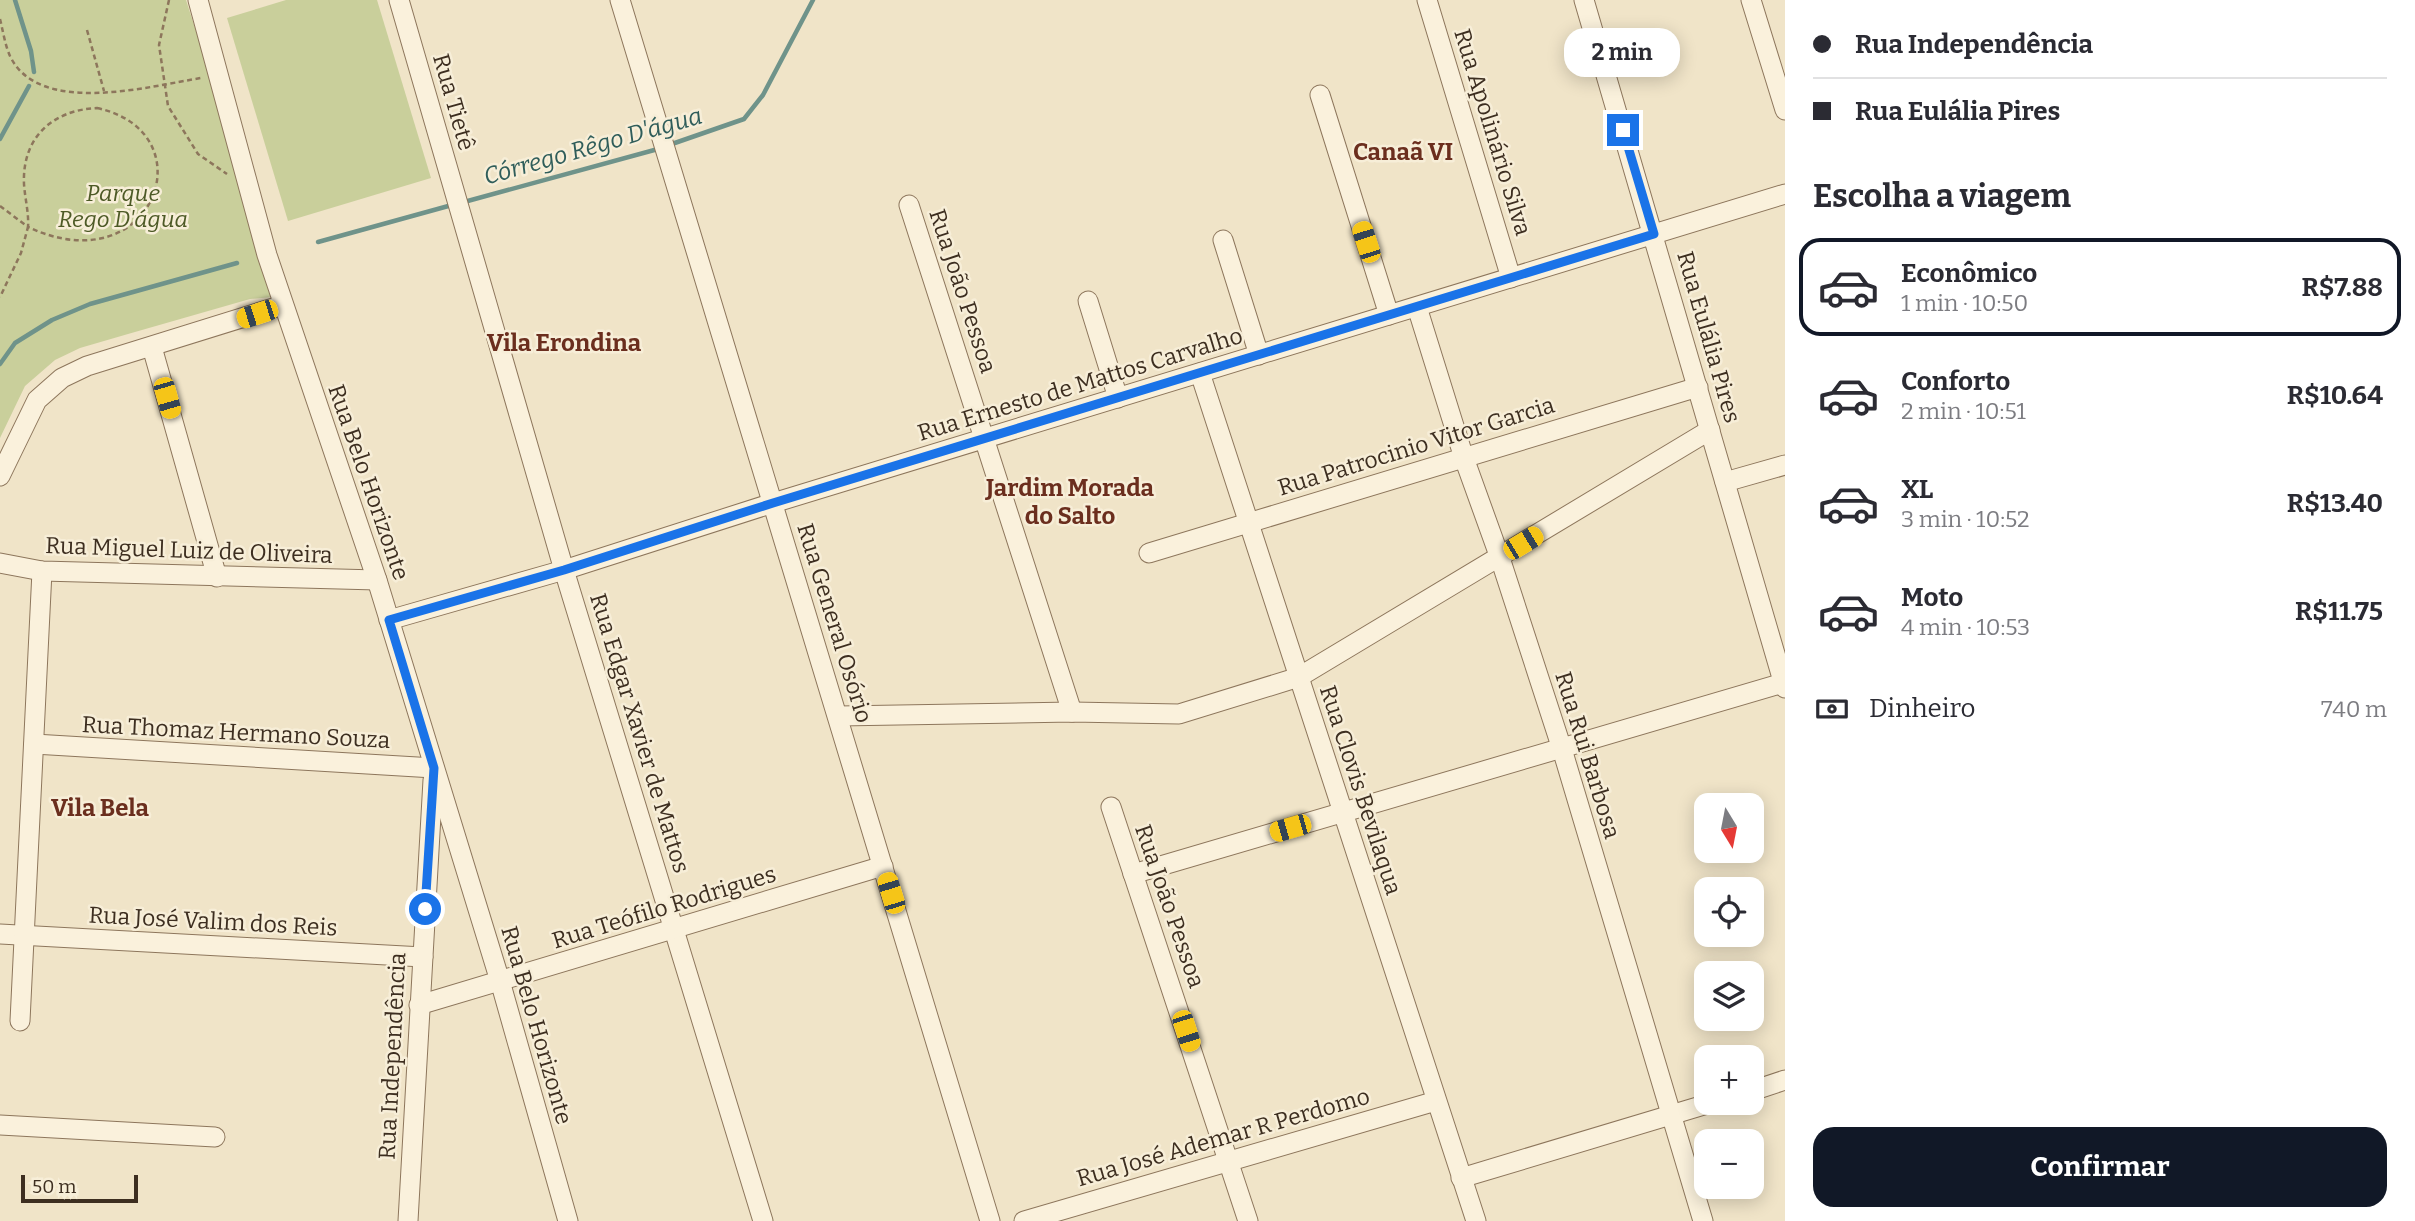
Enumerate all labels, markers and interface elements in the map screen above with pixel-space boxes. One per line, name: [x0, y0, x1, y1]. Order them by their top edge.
street label: Rua Apolinário Silva: [1448, 25, 1538, 239]
callout: 2 min: [1565, 29, 1681, 78]
text: Rua Independência: [1855, 29, 2093, 60]
text: 2 min: [1591, 38, 1653, 66]
street label: Rua Tietê: [427, 50, 481, 154]
text: Rua Eulália Pires: [1855, 96, 2060, 127]
water label: Córrego Rêgo D'água: [480, 101, 706, 191]
route end: [1607, 114, 1639, 146]
district label: Canaã VI: [1353, 138, 1453, 166]
text: Escolha a viagem: [1813, 177, 2071, 215]
park label: Parque Rego D'água: [58, 179, 188, 233]
street label: Rua João Pessoa: [923, 205, 1003, 377]
car: [1350, 219, 1383, 265]
street label: Rua Eulália Pires: [1671, 248, 1747, 426]
icon: car: [1817, 256, 1880, 319]
text: Econômico: [1901, 258, 2037, 289]
text: R$7.88: [2301, 272, 2383, 303]
text: 1 min · 10:50: [1901, 289, 2028, 317]
car: [234, 298, 281, 330]
street label: Rua Ernesto de Mattos Carvalho: [914, 321, 1246, 447]
district label: Vila Erondina: [487, 329, 642, 357]
icon: car: [1817, 364, 1880, 427]
text: Conforto: [1901, 366, 2010, 397]
car: [152, 375, 183, 421]
street label: Rua Belo Horizonte: [322, 380, 416, 584]
text: R$10.64: [2287, 380, 2383, 411]
street label: Rua Patrocinio Vitor Garcia: [1274, 390, 1558, 501]
text: 2 min · 10:51: [1901, 397, 2026, 425]
icon: car: [1817, 472, 1880, 535]
district label: Jardim Morada do Salto: [984, 474, 1154, 530]
text: XL: [1901, 474, 1933, 505]
text: R$13.40: [2287, 488, 2383, 519]
text: 3 min · 10:52: [1901, 505, 2029, 533]
street label: Rua General Osório: [791, 520, 879, 726]
car: [1500, 523, 1547, 563]
street label: Rua Miguel Luiz de Oliveira: [45, 531, 334, 569]
icon: car: [1817, 580, 1880, 643]
text: Moto: [1901, 582, 1963, 613]
street label: Rua Edgar Xavier de Mattos: [584, 590, 696, 876]
text: R$11.75: [2295, 596, 2383, 627]
text: 4 min · 10:53: [1901, 613, 2030, 641]
street label: Rua Rui Barbosa: [1549, 668, 1627, 842]
street label: Rua Clovis Bevilaqua: [1314, 682, 1408, 899]
icon: cash: [1813, 690, 1851, 728]
text: Dinheiro: [1869, 693, 1975, 724]
text: 740 m: [2321, 695, 2387, 723]
street label: Rua Thomaz Hermano Souza: [81, 710, 391, 754]
north arrow: [1694, 793, 1764, 863]
map controls: [1694, 793, 1764, 1199]
district label: Vila Bela: [51, 794, 150, 822]
car: [1267, 812, 1314, 844]
street label: Rua João Pessoa: [1129, 821, 1211, 992]
street label: Rua Teófilo Rodrigues: [549, 860, 779, 954]
car: [875, 870, 908, 916]
button: locate: [1694, 877, 1764, 947]
route start: [409, 893, 441, 925]
street label: Rua José Valim dos Reis: [88, 901, 338, 941]
street label: Rua Belo Horizonte: [495, 923, 579, 1127]
street label: Rua Independência: [373, 951, 411, 1160]
button: layers: [1694, 961, 1764, 1031]
car: [1170, 1008, 1203, 1054]
button: +: [1694, 1045, 1764, 1115]
street label: Rua José Ademar R Perdomo: [1073, 1082, 1373, 1192]
button: Confirmar: [1813, 1127, 2387, 1207]
button: −: [1694, 1129, 1764, 1199]
scale bar: [21, 1172, 138, 1204]
text: 50 m: [32, 1175, 76, 1198]

